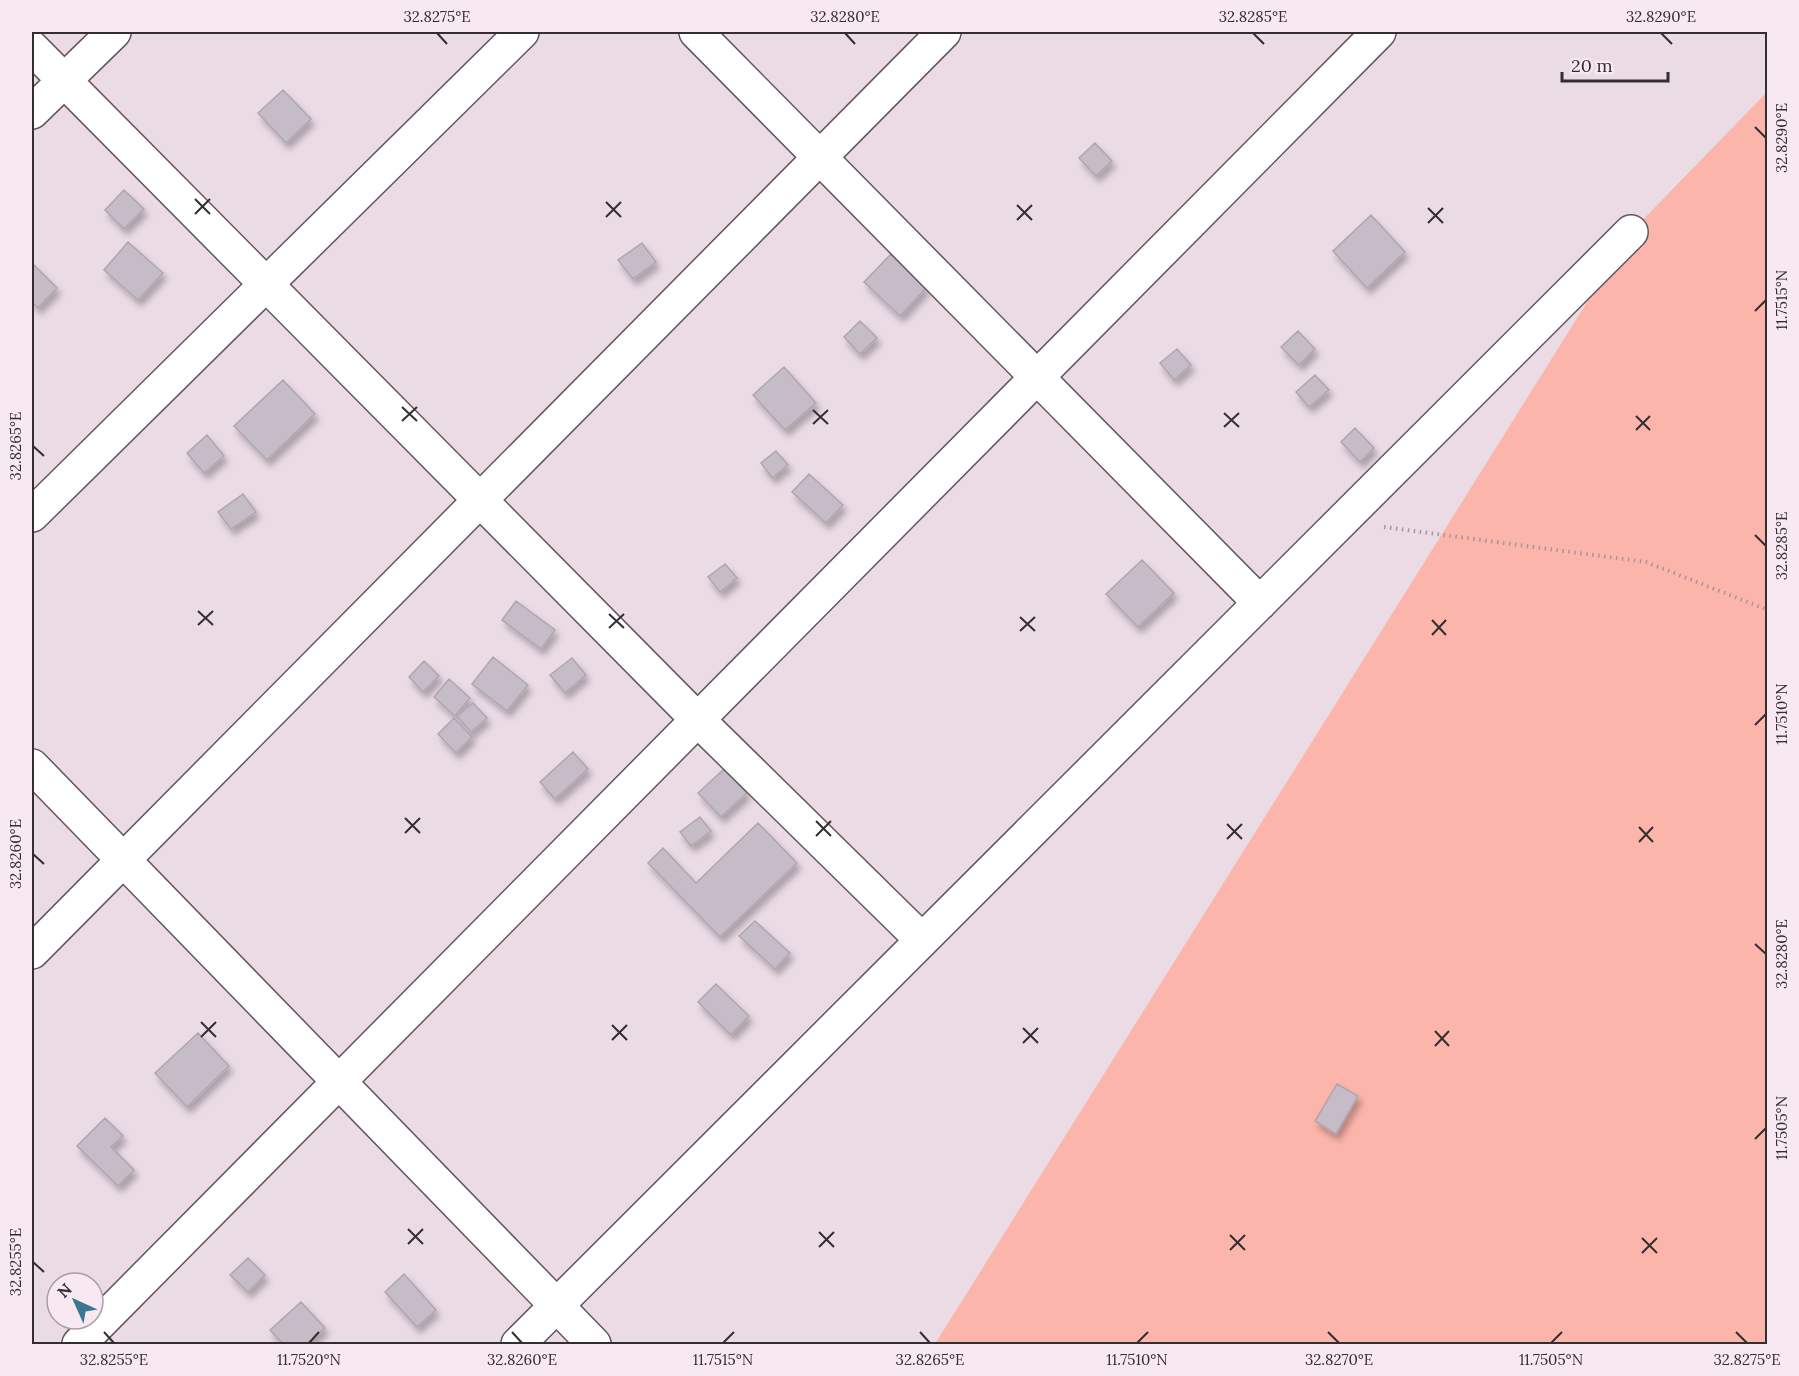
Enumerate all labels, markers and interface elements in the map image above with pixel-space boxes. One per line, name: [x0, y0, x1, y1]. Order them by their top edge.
text: 32.8275°E: [403, 7, 471, 26]
text: 32.8280°E: [810, 7, 880, 26]
text: 32.8285°E: [1219, 7, 1287, 26]
text: 32.8290°E: [1626, 7, 1696, 26]
scale bar: [1562, 45, 1668, 83]
text: 20 m: [1571, 54, 1613, 77]
text: 32.8290°E: [1772, 103, 1791, 173]
text: 11.7515°N: [1772, 270, 1791, 330]
text: 32.8265°E: [6, 412, 25, 480]
text: 32.8285°E: [1772, 512, 1791, 580]
text: 11.7510°N: [1772, 683, 1791, 745]
text: 32.8260°E: [6, 819, 25, 889]
text: 32.8280°E: [1772, 919, 1791, 989]
text: 11.7505°N: [1772, 1096, 1791, 1160]
text: 32.8255°E: [6, 1228, 25, 1296]
north arrow: [45, 1271, 105, 1331]
text: N: [53, 1279, 76, 1302]
text: 32.8255°E: [80, 1350, 148, 1369]
text: 11.7520°N: [277, 1350, 341, 1369]
text: 32.8260°E: [487, 1350, 557, 1369]
text: 11.7515°N: [693, 1350, 753, 1369]
text: 32.8265°E: [896, 1350, 964, 1369]
text: 11.7510°N: [1106, 1350, 1168, 1369]
text: 32.8270°E: [1305, 1350, 1373, 1369]
text: 11.7505°N: [1519, 1350, 1583, 1369]
text: 32.8275°E: [1713, 1350, 1781, 1369]

